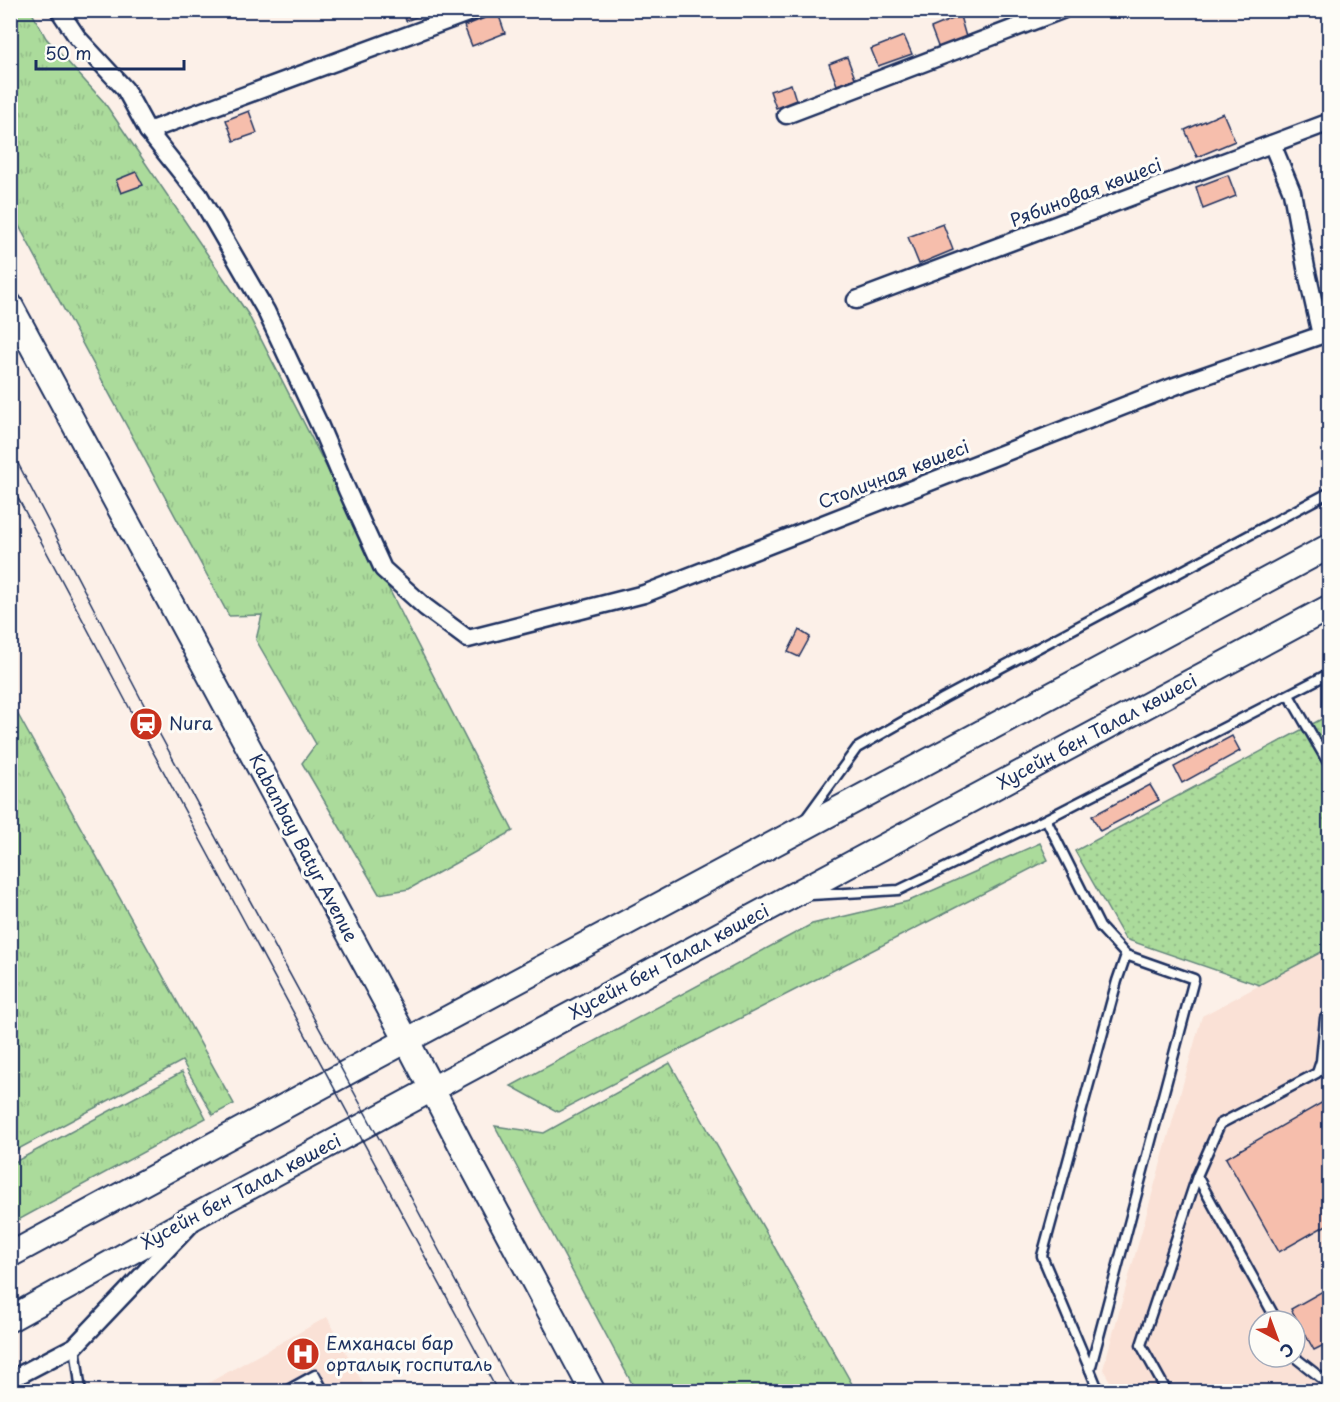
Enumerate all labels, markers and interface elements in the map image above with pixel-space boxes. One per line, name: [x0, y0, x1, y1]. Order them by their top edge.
scale bar: [36, 33, 184, 71]
text: 50 m: [45, 39, 92, 66]
street label: Рябиновая көшесі: [1006, 150, 1165, 233]
street label: Столичная көшесі: [814, 432, 973, 515]
street label: Хусейн бен Талал көшесі: [991, 666, 1201, 795]
station icon: Nura: [128, 706, 164, 742]
place label: Nura: [169, 709, 213, 736]
street label: Kabanbay Batyr Avenue: [243, 748, 366, 946]
street label: Хусейн бен Талал көшесі: [563, 896, 773, 1025]
street label: Хусейн бен Талал көшесі: [135, 1126, 345, 1255]
north arrow: [1247, 1309, 1307, 1369]
place label: Емханасы бар орталық госпиталь: [326, 1329, 492, 1377]
hospital icon: Емханасы бар орталық госпиталь: [285, 1336, 321, 1372]
text: С: [1275, 1338, 1300, 1364]

